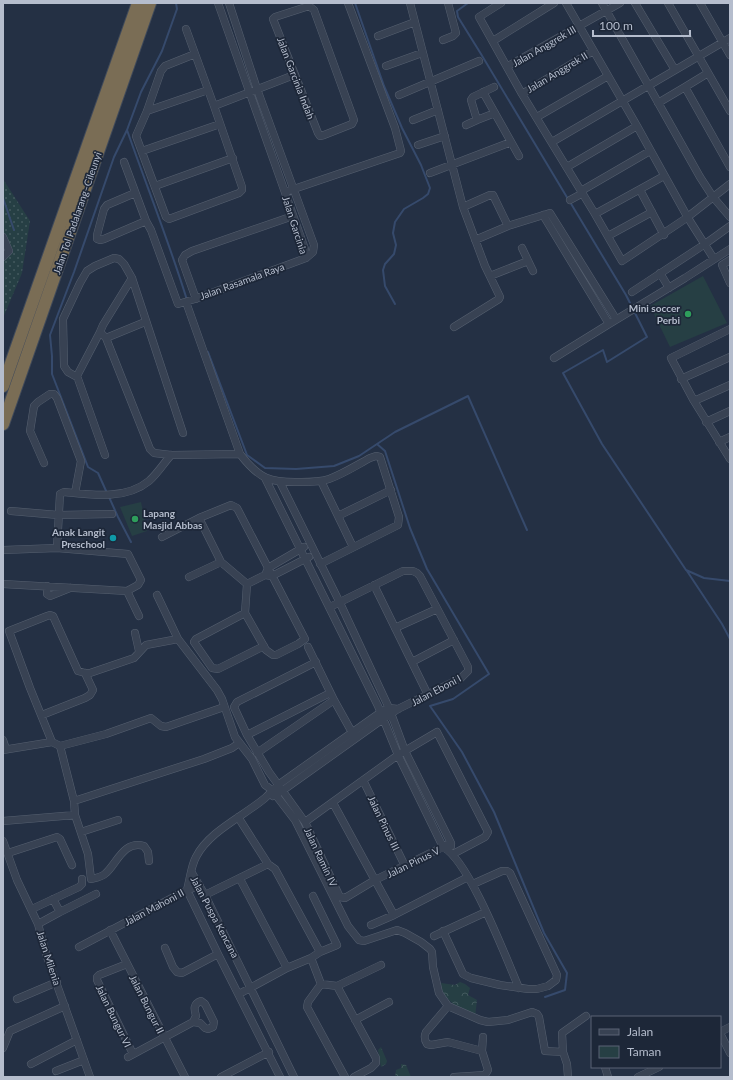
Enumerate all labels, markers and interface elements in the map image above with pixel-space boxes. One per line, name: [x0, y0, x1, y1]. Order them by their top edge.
scale bar: [593, 12, 690, 38]
text: 100 m: [599, 18, 633, 33]
street label: Jalan Anggrek III: [510, 23, 578, 69]
street label: Jalan Garcinia Indah: [275, 35, 317, 121]
street label: Jalan Anggrek II: [524, 49, 590, 95]
street label: Jalan Tol Padalarang–Cileunyi: [50, 150, 104, 276]
street label: Jalan Garcinia: [280, 194, 310, 256]
street label: Jalan Rasamala Raya: [198, 260, 286, 302]
place label: Mini soccer Perbi: [629, 302, 680, 326]
marker: Mini soccer Perbi: [683, 309, 693, 319]
place label: Lapang Masjid Abbas: [143, 507, 203, 531]
marker: Lapang Masjid Abbas: [130, 514, 140, 524]
place label: Anak Langit Preschool: [51, 526, 105, 550]
marker: Anak Langit Preschool: [108, 533, 118, 543]
street label: Jalan Eboni I: [409, 672, 463, 708]
street label: Jalan Pinus III: [366, 794, 402, 852]
street label: Jalan Ramin IV: [302, 825, 340, 889]
street label: Jalan Pinus V: [385, 844, 442, 880]
street label: Jalan Puspa Kencana: [188, 874, 242, 960]
street label: Jalan Mahoni II: [122, 886, 186, 928]
street label: Jalan Milenia: [35, 929, 63, 987]
street label: Jalan Bungur II: [127, 973, 167, 1035]
street label: Jalan Bungur VI: [94, 983, 134, 1049]
legend: [591, 1016, 721, 1068]
text: Jalan: [627, 1024, 653, 1039]
text: Taman: [627, 1044, 661, 1059]

